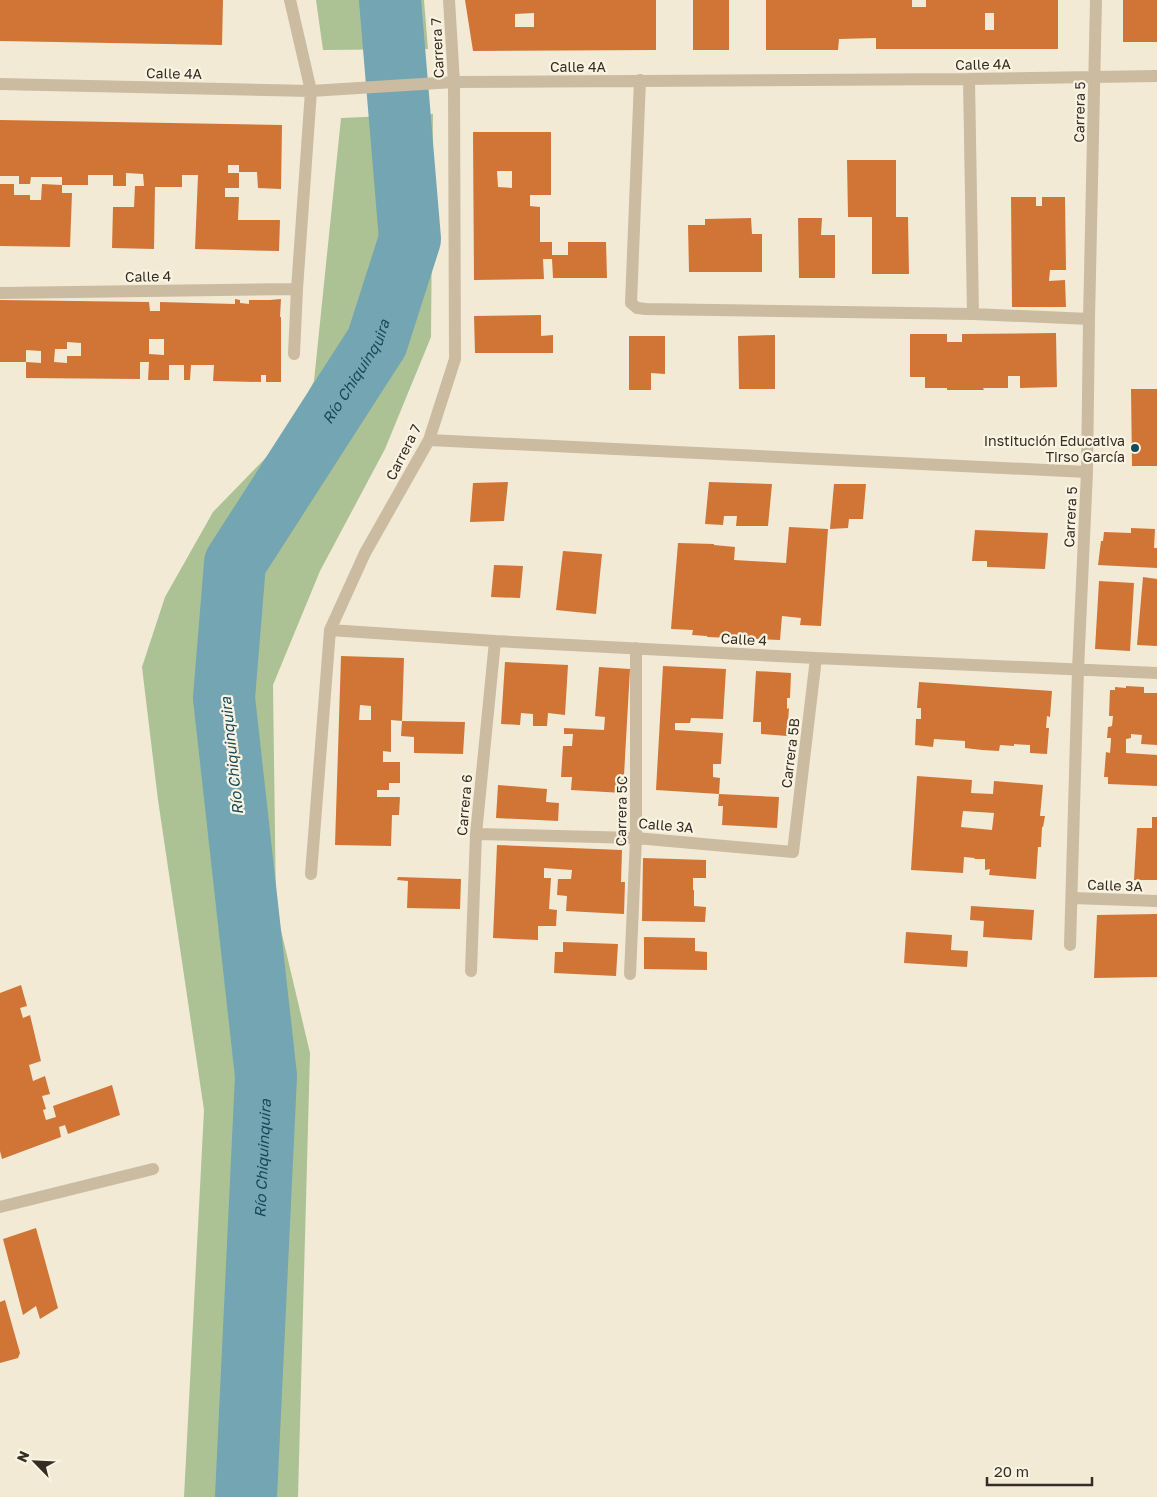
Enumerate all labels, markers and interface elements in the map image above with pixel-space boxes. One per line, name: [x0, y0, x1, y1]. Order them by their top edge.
street label: Carrera 7: [427, 17, 447, 79]
street label: Calle 4A: [955, 55, 1012, 73]
street label: Calle 4A: [550, 58, 607, 75]
street label: Calle 4A: [146, 64, 203, 82]
street label: Carrera 5: [1070, 81, 1088, 143]
street label: Calle 4: [125, 267, 171, 285]
water label: Río Chiquinquira: [318, 317, 393, 427]
street label: Carrera 7: [382, 421, 424, 483]
place label: Institución Educativa Tirso García: [984, 432, 1125, 465]
marker: Institución Educativa Tirso García: [1129, 442, 1141, 454]
street label: Carrera 5: [1060, 486, 1080, 548]
street label: Calle 4: [720, 629, 768, 649]
water label: Río Chiquinquira: [216, 696, 246, 816]
street label: Carrera 5B: [777, 717, 803, 789]
street label: Carrera 6: [453, 774, 475, 836]
street label: Carrera 5C: [612, 776, 630, 846]
street label: Calle 3A: [638, 814, 695, 836]
street label: Calle 3A: [1087, 876, 1144, 894]
water label: Río Chiquinquira: [250, 1098, 274, 1218]
north arrow: [10, 1437, 60, 1487]
text: N: [13, 1448, 33, 1465]
scale bar: [987, 1454, 1092, 1486]
text: 20 m: [994, 1462, 1029, 1480]

